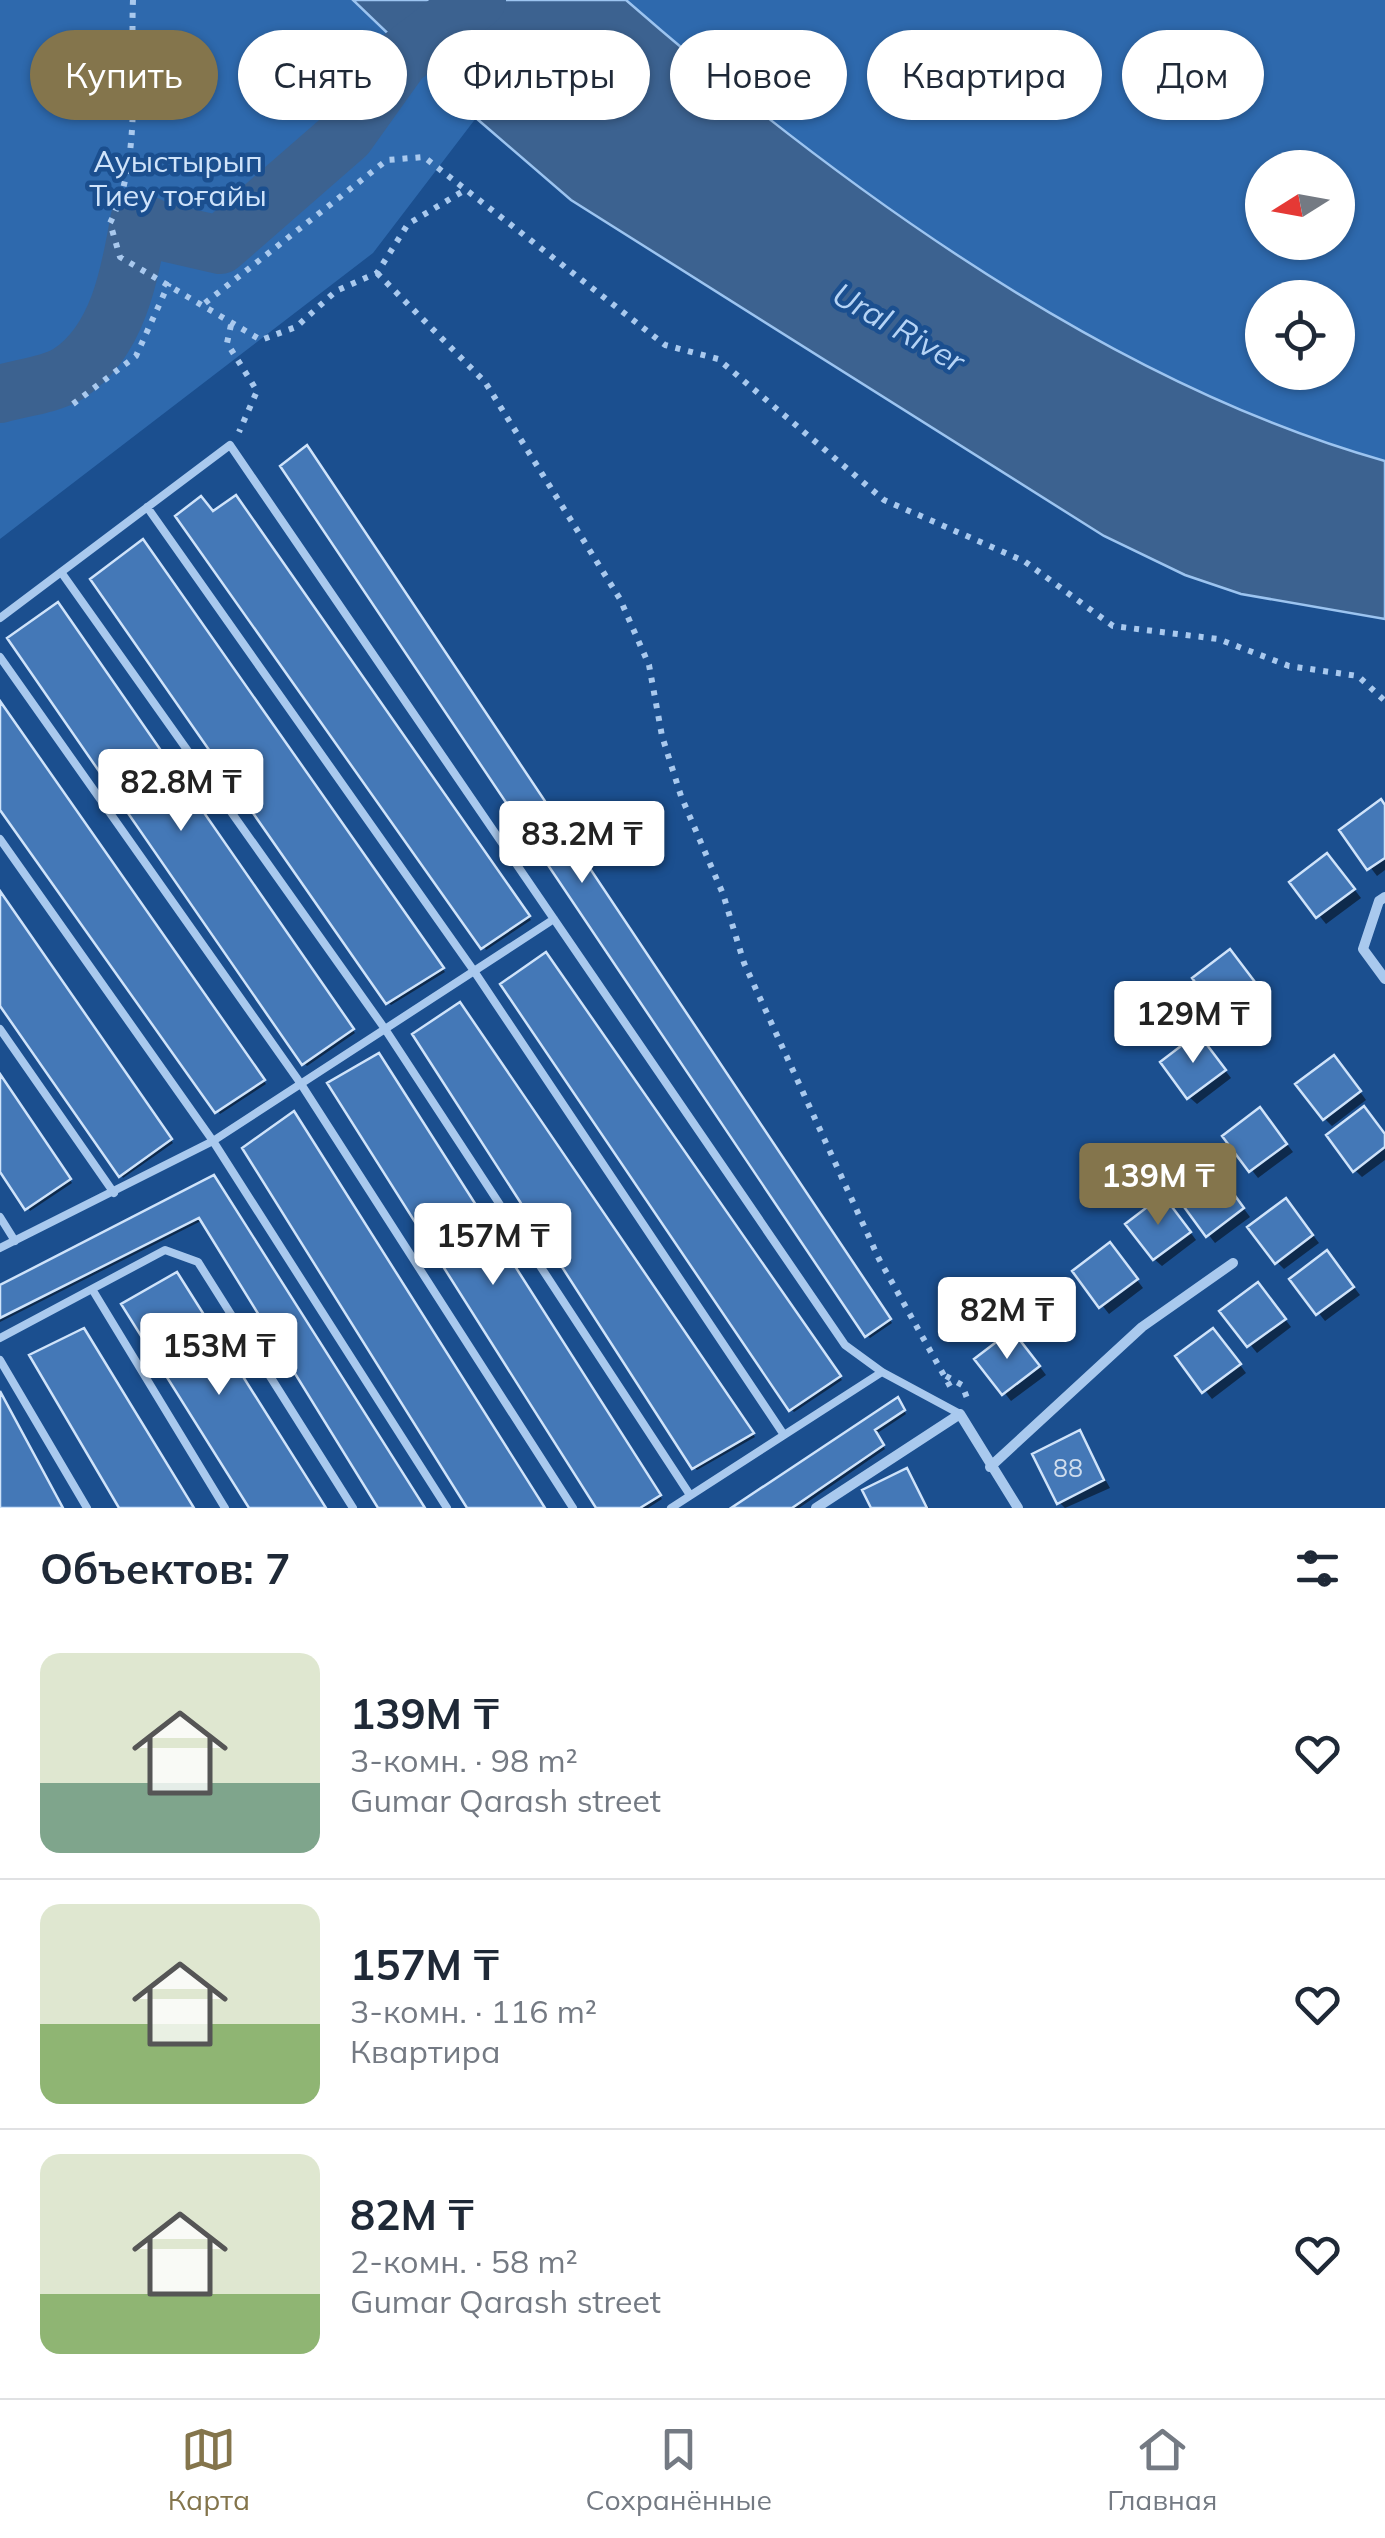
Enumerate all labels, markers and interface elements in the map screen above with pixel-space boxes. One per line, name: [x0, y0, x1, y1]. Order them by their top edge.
chip: Купить: [30, 30, 218, 120]
chip: Снять: [238, 30, 407, 120]
chip: Фильтры: [427, 30, 650, 120]
chip: Новое: [670, 30, 847, 120]
chip: Квартира: [867, 30, 1102, 120]
chip: Дом: [1122, 30, 1264, 120]
park label: Ауыстырып Тиеу тоғайы: [89, 142, 267, 214]
north arrow: [1245, 150, 1355, 260]
map controls: [1245, 150, 1355, 390]
water label: Ural River: [826, 273, 973, 381]
button: locate: [1245, 280, 1355, 390]
pin: 82.8M ₸: [89, 749, 273, 834]
text: 82.8M ₸: [120, 761, 242, 801]
pin: 83.2M ₸: [490, 801, 674, 886]
text: 83.2M ₸: [521, 813, 643, 853]
pin: 129M ₸: [1112, 981, 1274, 1066]
text: 129M ₸: [1136, 993, 1250, 1033]
pin: 139M ₸: [1077, 1143, 1239, 1228]
text: 139M ₸: [1101, 1155, 1215, 1195]
pin: 157M ₸: [412, 1203, 574, 1288]
text: 157M ₸: [436, 1215, 550, 1255]
pin: 82M ₸: [937, 1277, 1077, 1362]
text: 82M ₸: [960, 1289, 1054, 1329]
pin: 153M ₸: [138, 1313, 300, 1398]
text: 153M ₸: [162, 1325, 276, 1365]
house number: 88: [1053, 1452, 1083, 1483]
icon: filters: [1290, 1541, 1345, 1596]
text: Объектов: 7: [40, 1542, 290, 1595]
text: 139M ₸: [350, 1687, 499, 1740]
icon: home: [120, 1693, 240, 1813]
icon: heart: [1290, 1726, 1345, 1781]
text: 3-комн. · 98 m²: [350, 1740, 578, 1780]
text: Gumar Qarash street: [350, 1780, 661, 1820]
text: 157M ₸: [350, 1938, 499, 1991]
icon: home: [120, 1944, 240, 2064]
icon: heart: [1290, 1977, 1345, 2032]
text: 3-комн. · 116 m²: [350, 1991, 597, 2031]
text: Квартира: [350, 2031, 501, 2071]
text: 82M ₸: [350, 2188, 474, 2241]
icon: home: [120, 2194, 240, 2314]
icon: heart: [1290, 2227, 1345, 2282]
text: 2-комн. · 58 m²: [350, 2241, 578, 2281]
text: Gumar Qarash street: [350, 2281, 661, 2321]
tab: Карта: [168, 2422, 250, 2517]
tab: Сохранённые: [586, 2422, 772, 2517]
tab: Главная: [1107, 2422, 1217, 2517]

